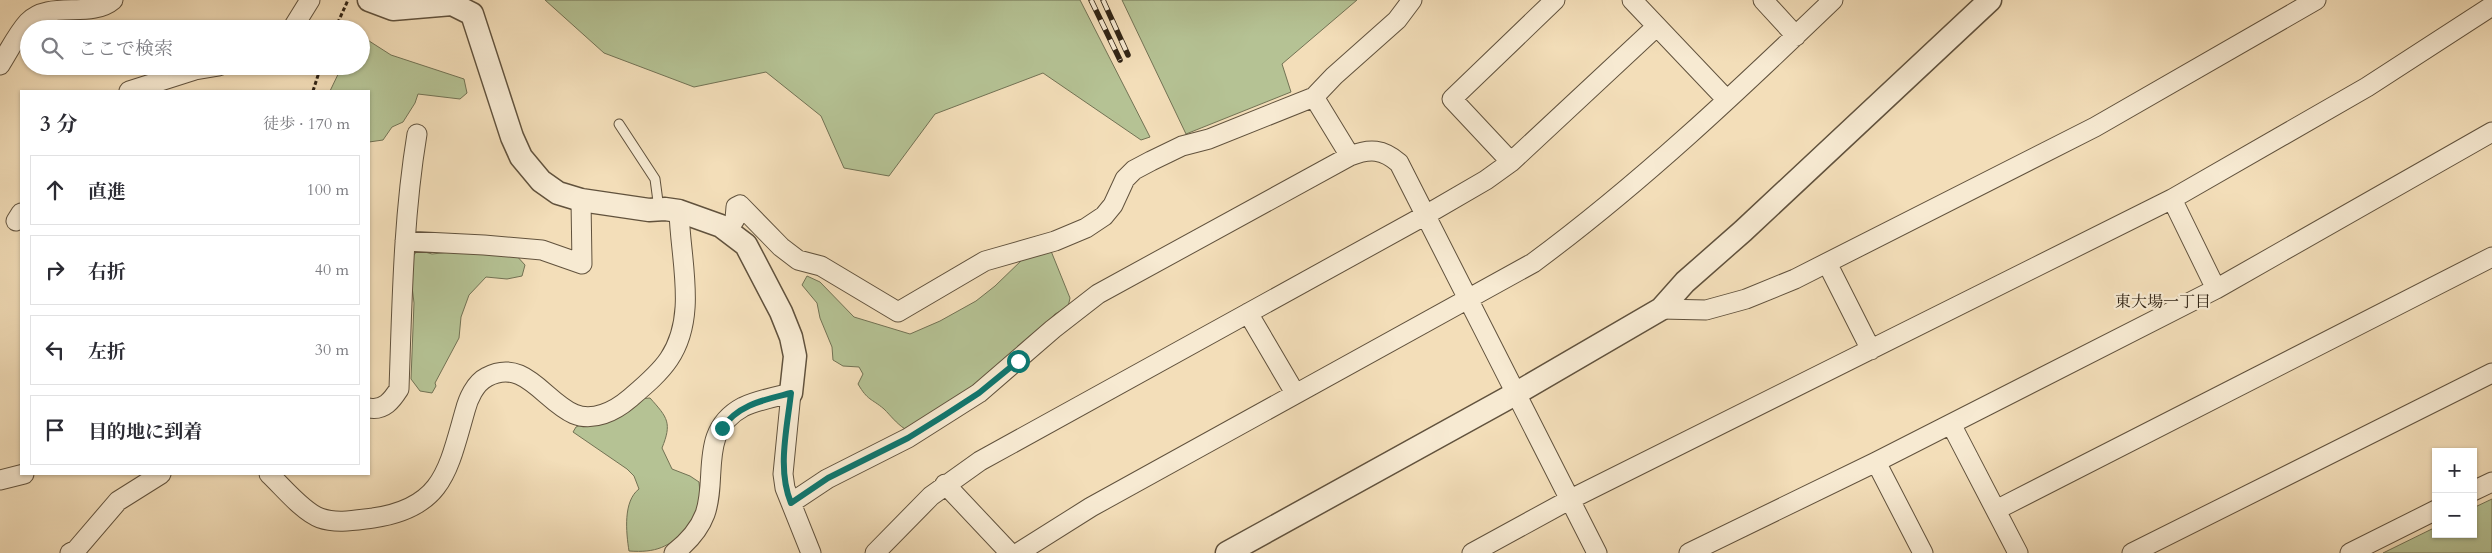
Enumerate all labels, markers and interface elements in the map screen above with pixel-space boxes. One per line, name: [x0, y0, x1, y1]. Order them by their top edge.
search box: [20, 20, 370, 75]
icon: search: [38, 34, 66, 62]
text: ここで検索: [78, 36, 173, 62]
text: 3 分: [40, 110, 77, 139]
text: 徒歩 · 170 m: [263, 113, 350, 135]
icon: ahead: [41, 176, 69, 204]
text: 直進: [88, 179, 126, 205]
text: 100 m: [307, 179, 349, 201]
icon: right: [41, 256, 69, 284]
text: 右折: [88, 259, 126, 285]
text: 40 m: [315, 259, 349, 281]
district label: 東大場一丁目: [2115, 291, 2211, 313]
icon: left: [41, 336, 69, 364]
text: 左折: [88, 339, 126, 365]
text: 30 m: [315, 339, 349, 361]
route start: [1007, 350, 1030, 373]
icon: arrive: [41, 416, 69, 444]
route end: [711, 417, 734, 440]
text: 目的地に到着: [88, 419, 202, 445]
map controls: [2432, 448, 2477, 538]
button: +: [2432, 448, 2477, 493]
button: −: [2432, 493, 2477, 538]

